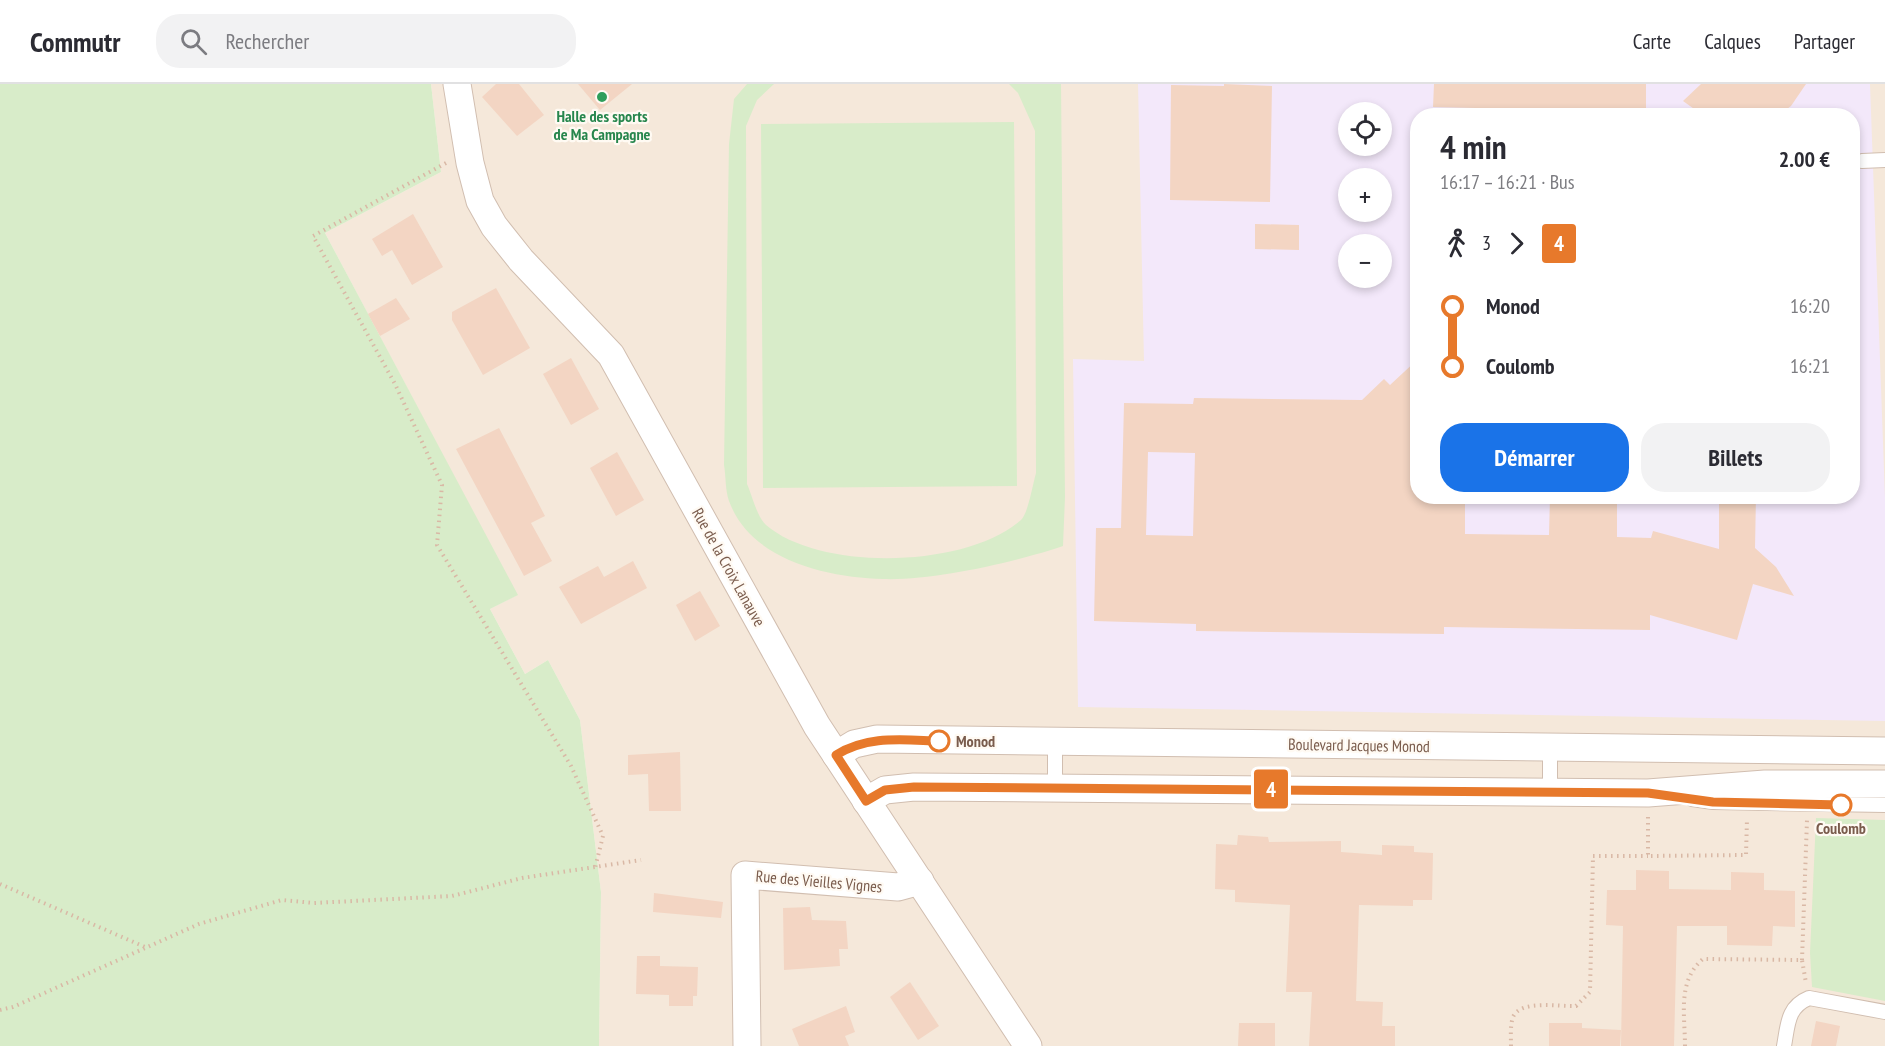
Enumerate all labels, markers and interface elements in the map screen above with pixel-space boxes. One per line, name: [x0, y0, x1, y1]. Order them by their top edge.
search box: [156, 14, 576, 68]
text: Commutr: [30, 23, 120, 60]
icon: search: [177, 25, 210, 58]
text: Rechercher: [225, 27, 309, 55]
text: Carte: [1633, 28, 1671, 55]
text: Calques: [1704, 28, 1761, 55]
text: Partager: [1794, 28, 1855, 55]
marker: Halle des sports de Ma Campagne: [595, 90, 609, 104]
map controls: [1338, 102, 1392, 288]
button: locate: [1338, 102, 1392, 156]
place label: Halle des sports de Ma Campagne: [554, 106, 651, 144]
text: 4 min: [1440, 125, 1507, 168]
text: 2.00 €: [1779, 145, 1830, 173]
button: +: [1338, 168, 1392, 222]
text: 16:17 – 16:21 · Bus: [1440, 169, 1575, 195]
icon: walk: [1440, 227, 1473, 260]
icon: forward: [1500, 227, 1533, 260]
text: 3: [1482, 230, 1491, 256]
text: 4: [1554, 230, 1564, 257]
button: −: [1338, 234, 1392, 288]
text: Monod: [1486, 292, 1540, 320]
text: 16:20: [1790, 293, 1830, 319]
text: Coulomb: [1486, 352, 1555, 380]
text: 16:21: [1790, 353, 1830, 379]
button: Démarrer: [1440, 423, 1629, 492]
button: Billets: [1641, 423, 1830, 492]
street label: Rue de la Croix Lanauve: [688, 504, 770, 630]
marker: Monod: [928, 730, 950, 752]
place label: Monod: [956, 731, 995, 751]
street label: Boulevard Jacques Monod: [1288, 734, 1430, 756]
line badge: 4: [1252, 770, 1290, 808]
text: 4: [1266, 776, 1276, 803]
marker: Coulomb: [1830, 794, 1852, 816]
place label: Coulomb: [1816, 818, 1866, 838]
street label: Rue des Vieilles Vignes: [755, 866, 883, 896]

